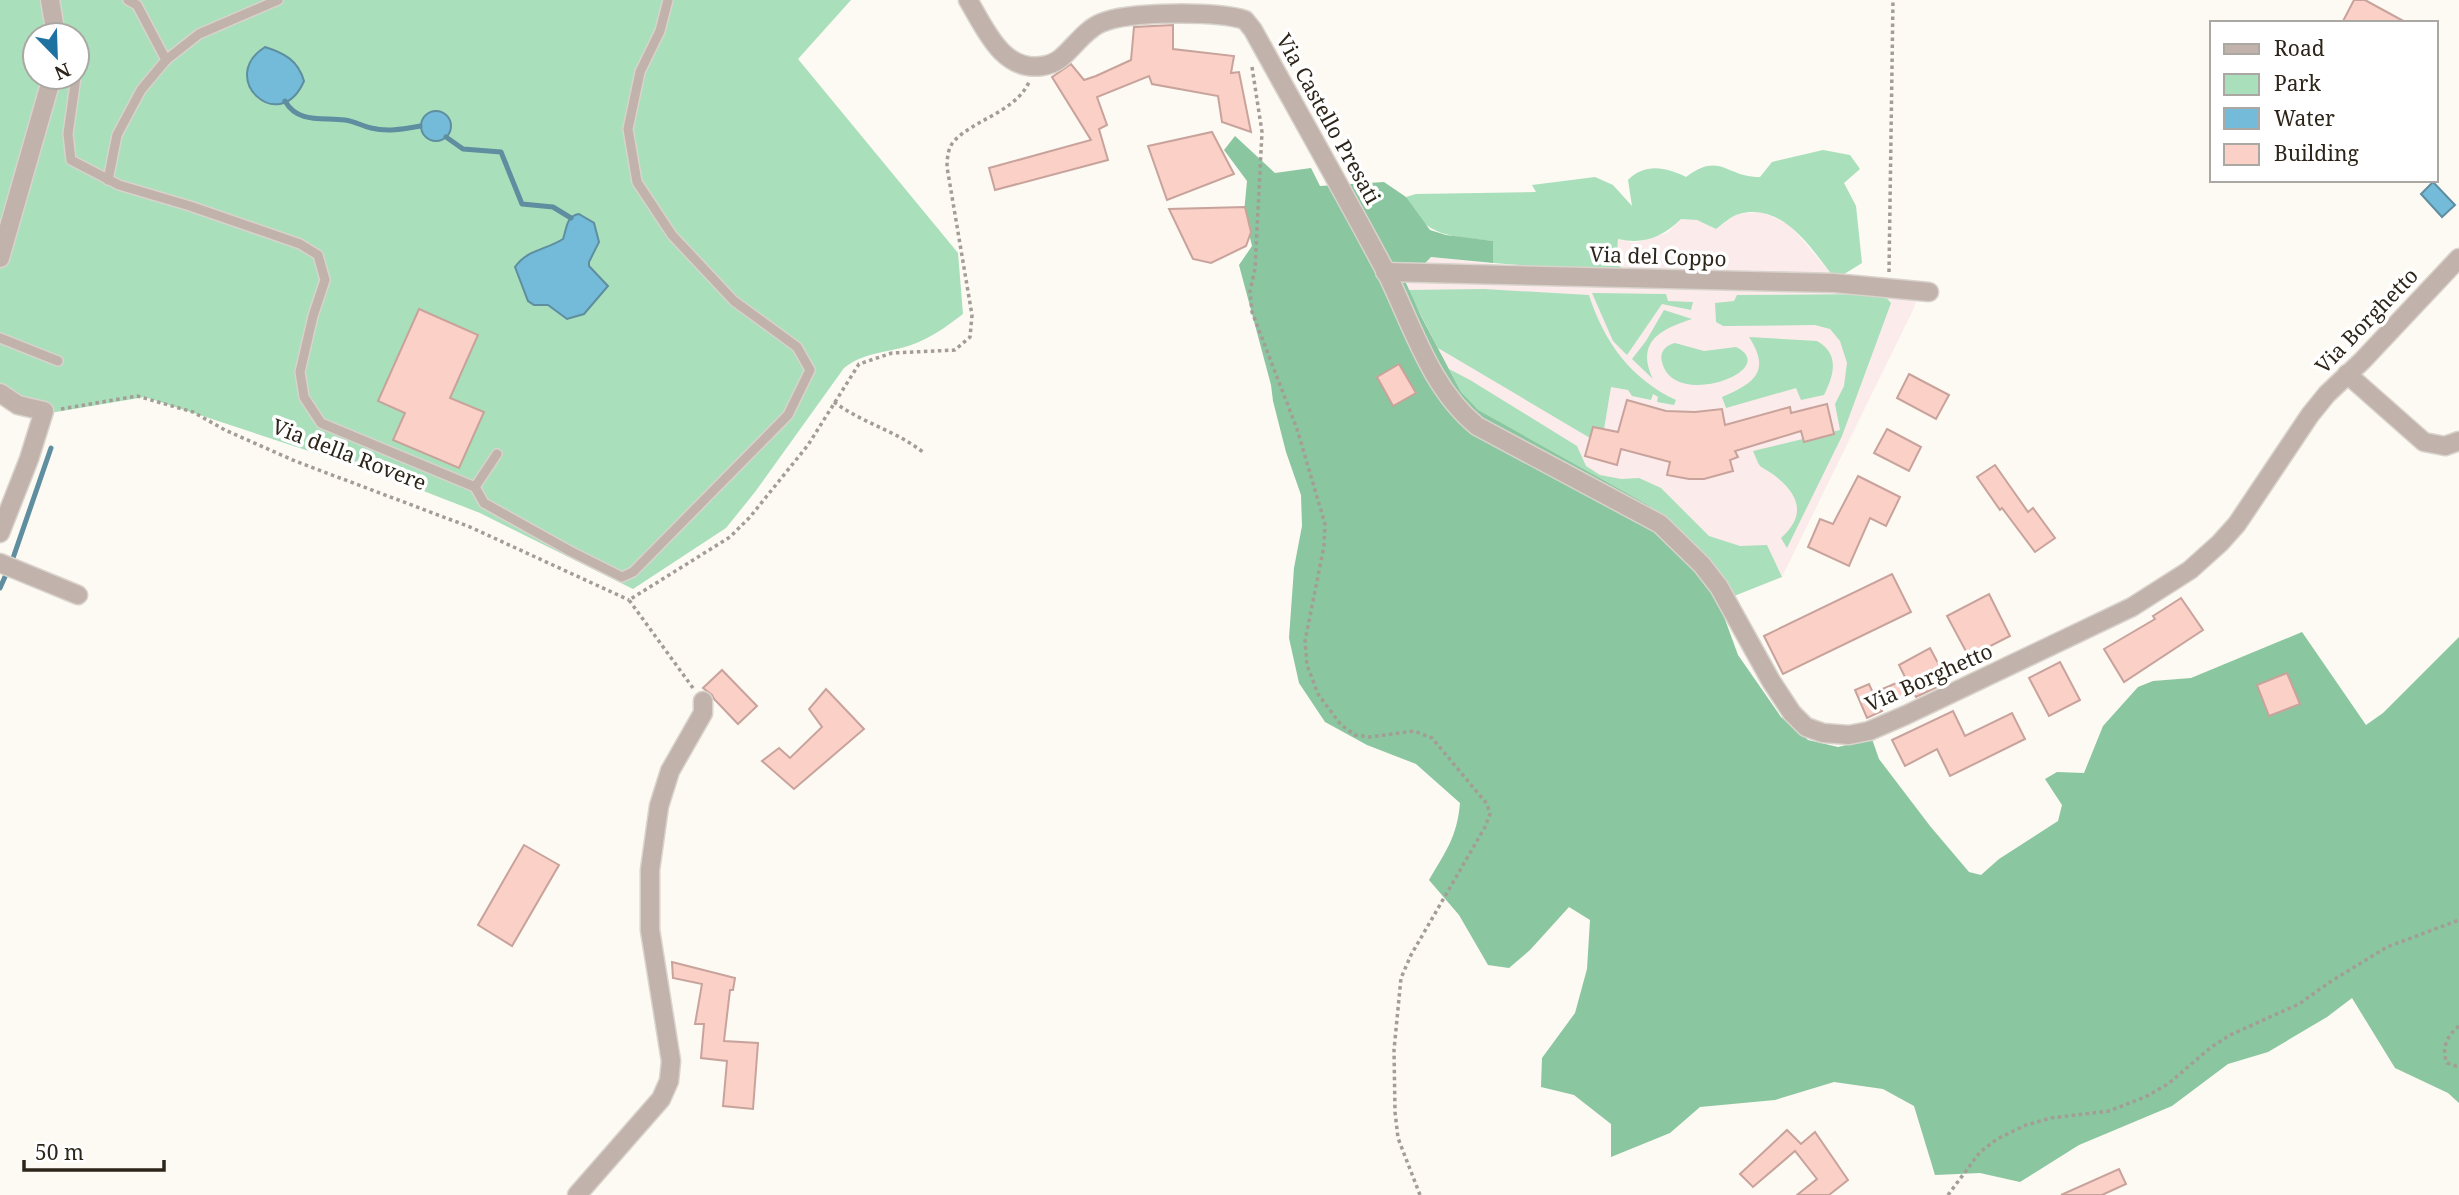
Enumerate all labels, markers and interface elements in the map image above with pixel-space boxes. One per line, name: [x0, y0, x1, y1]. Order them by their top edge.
north arrow: [21, 21, 91, 91]
legend: [2210, 21, 2438, 182]
street label: Via Castello Presati: [1270, 28, 1388, 209]
text: Road: [2274, 34, 2325, 62]
text: N: [51, 57, 75, 87]
text: Park: [2274, 69, 2321, 97]
text: Water: [2274, 104, 2335, 132]
text: Building: [2274, 139, 2359, 167]
street label: Via del Coppo: [1589, 240, 1727, 272]
street label: Via Borghetto: [2309, 261, 2424, 379]
street label: Via della Rovere: [268, 412, 430, 496]
street label: Via Borghetto: [1860, 636, 1997, 718]
scale bar: [24, 1128, 164, 1172]
text: 50 m: [35, 1138, 84, 1166]

